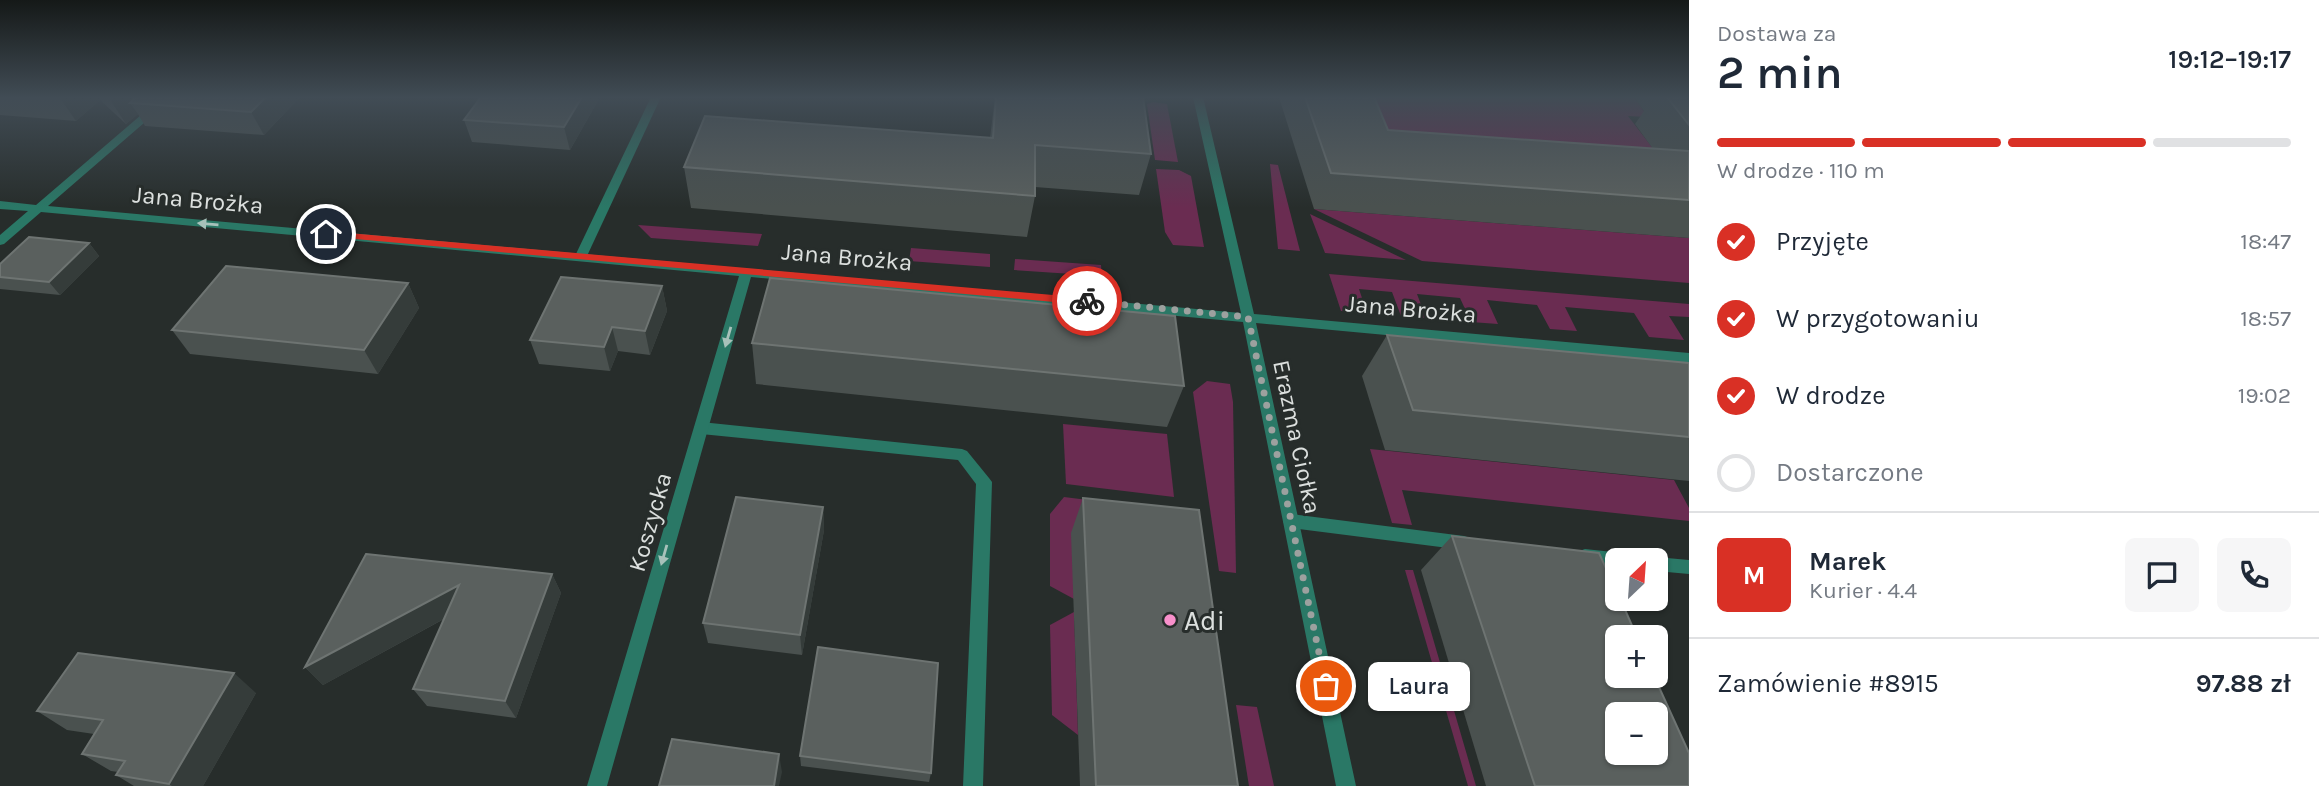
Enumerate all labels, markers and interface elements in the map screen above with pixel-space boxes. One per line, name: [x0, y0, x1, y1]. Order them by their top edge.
text: Dostawa za: [1717, 20, 1837, 47]
text: 19:12–19:17: [2168, 44, 2291, 75]
text: 2 min: [1717, 46, 1843, 100]
text: W drodze · 110 m: [1717, 157, 1885, 184]
street label: Jana Brożka: [131, 180, 265, 220]
pin: [296, 204, 356, 264]
icon: home: [307, 215, 345, 253]
one-way arrow: [197, 218, 219, 229]
icon: check: [1717, 223, 1755, 261]
text: Przyjęte: [1776, 226, 1869, 257]
text: 18:47: [2240, 228, 2291, 255]
street label: Jana Brożka: [780, 237, 914, 277]
courier: [1052, 266, 1122, 336]
icon: bike: [1068, 282, 1106, 320]
street label: Jana Brożka: [1344, 289, 1478, 329]
icon: check: [1717, 300, 1755, 338]
text: W przygotowaniu: [1776, 303, 1979, 334]
text: 18:57: [2240, 305, 2291, 332]
one-way arrow: [723, 326, 733, 347]
street label: Erazma Ciołka: [1267, 358, 1327, 516]
icon: check: [1717, 377, 1755, 415]
text: W drodze: [1776, 380, 1886, 411]
text: 19:02: [2238, 382, 2291, 409]
text: Dostarczone: [1776, 457, 1924, 488]
street label: Koszycka: [622, 469, 678, 575]
button: chat: [2125, 538, 2199, 612]
button: phone: [2217, 538, 2291, 612]
one-way arrow: [659, 545, 669, 566]
text: Marek: [1809, 546, 1886, 577]
north arrow: [1605, 548, 1668, 611]
map controls: [1605, 548, 1668, 765]
text: M: [1743, 560, 1765, 591]
text: Kurier · 4.4: [1809, 577, 1917, 604]
place label: Adi: [1184, 604, 1225, 637]
marker: Adi: [1162, 612, 1178, 628]
button: +: [1605, 625, 1668, 688]
pin: [1296, 656, 1356, 716]
callout: Laura: [1368, 662, 1470, 710]
icon: bag: [1307, 667, 1345, 705]
text: Zamówienie #8915: [1717, 668, 1939, 699]
text: 97.88 zł: [2196, 668, 2291, 699]
text: Laura: [1389, 673, 1449, 700]
button: −: [1605, 702, 1668, 765]

